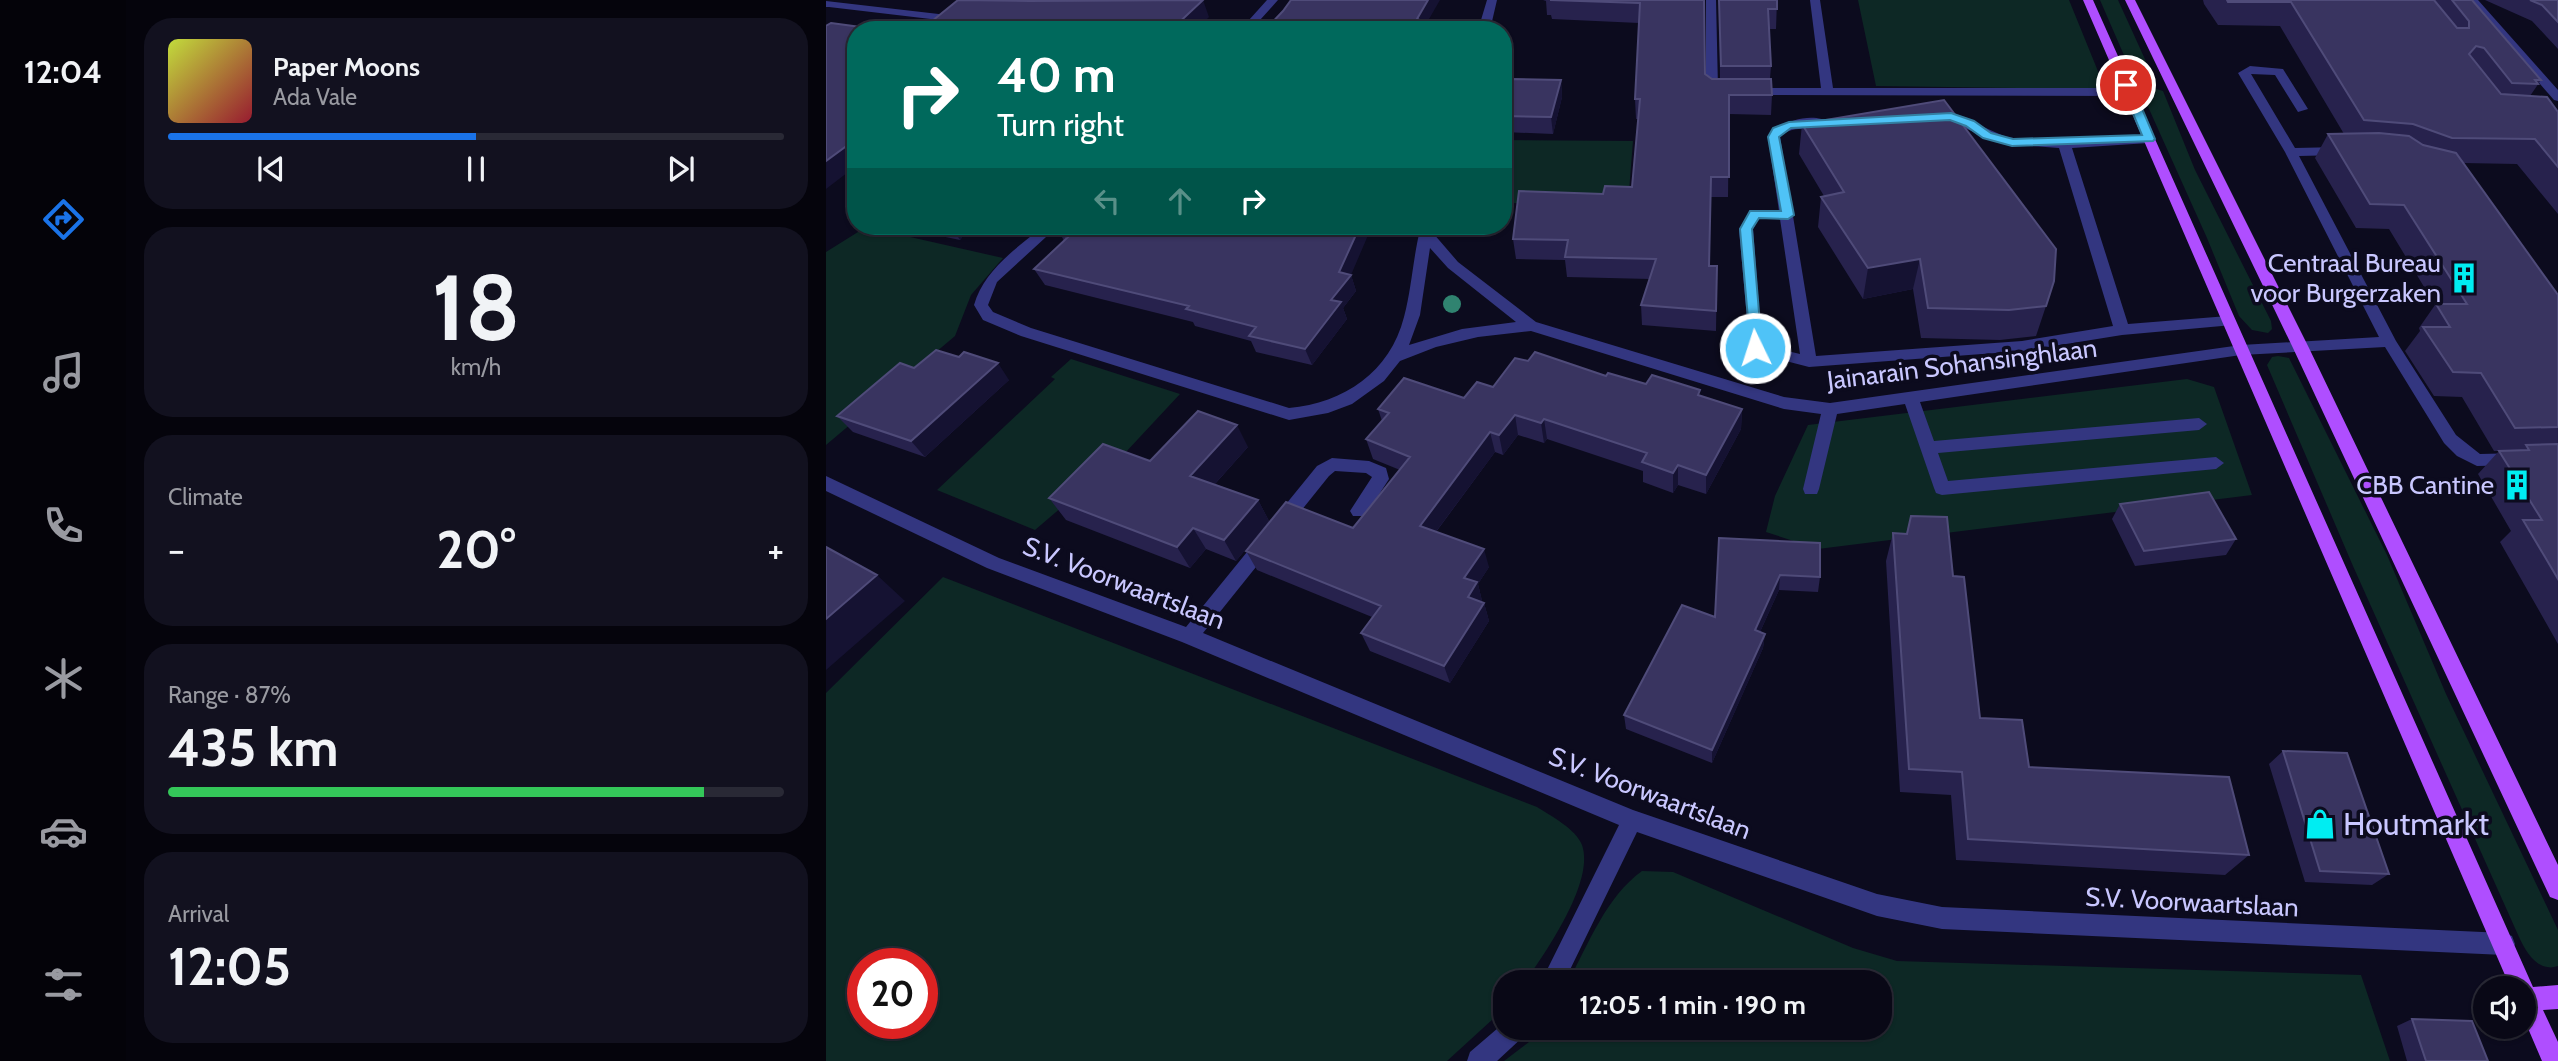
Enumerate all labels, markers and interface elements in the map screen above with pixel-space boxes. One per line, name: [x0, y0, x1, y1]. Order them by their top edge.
text: 40 m: [997, 45, 1116, 104]
icon: right: [882, 49, 973, 140]
text: Paper Moons: [273, 51, 420, 83]
text: 12:04: [24, 52, 102, 91]
pin: [2096, 55, 2156, 115]
icon: arrive: [2107, 66, 2145, 104]
text: Ada Vale: [273, 83, 357, 111]
text: Turn right: [997, 105, 1124, 144]
icon: previous: [252, 150, 290, 188]
icon: pause: [457, 150, 495, 188]
icon: next: [662, 150, 700, 188]
icon: left: [1088, 182, 1126, 220]
icon: ahead: [1161, 182, 1199, 220]
icon: right: [1234, 182, 1272, 220]
icon: directions: [39, 195, 88, 244]
place label: Centraal Bureau voor Burgerzaken: [2251, 247, 2441, 309]
text: 18: [432, 252, 520, 363]
building icon: Centraal Bureau voor Burgerzaken: [2447, 261, 2481, 295]
position arrow: [1718, 311, 1792, 385]
street label: Jainarain Sohansinghlaan: [1824, 332, 2099, 397]
icon: music: [39, 348, 88, 397]
text: km/h: [451, 353, 501, 381]
building icon: CBB Cantine: [2500, 468, 2534, 502]
place label: CBB Cantine: [2356, 469, 2494, 501]
text: Climate: [168, 483, 243, 511]
icon: phone: [39, 501, 88, 550]
text: 20°: [436, 518, 516, 581]
text: −: [168, 526, 185, 573]
text: +: [767, 526, 784, 573]
street label: S.V. Voorwaartslaan: [1019, 530, 1229, 636]
icon: climate: [39, 654, 88, 703]
text: Range · 87%: [168, 681, 291, 709]
text: 435 km: [168, 716, 338, 779]
street label: S.V. Voorwaartslaan: [1545, 740, 1755, 846]
place label: Houtmarkt: [2343, 804, 2489, 843]
icon: car: [39, 807, 88, 856]
shop icon: Houtmarkt: [2303, 807, 2337, 841]
street label: S.V. Voorwaartslaan: [2084, 880, 2300, 924]
text: Arrival: [168, 900, 229, 928]
text: 12:05: [168, 935, 291, 998]
speed limit sign: 20: [847, 948, 938, 1039]
icon: filters: [39, 960, 88, 1009]
map controls: [2473, 976, 2536, 1039]
button: sound: [2473, 976, 2536, 1039]
text: 12:05 · 1 min · 190 m: [1579, 989, 1806, 1021]

